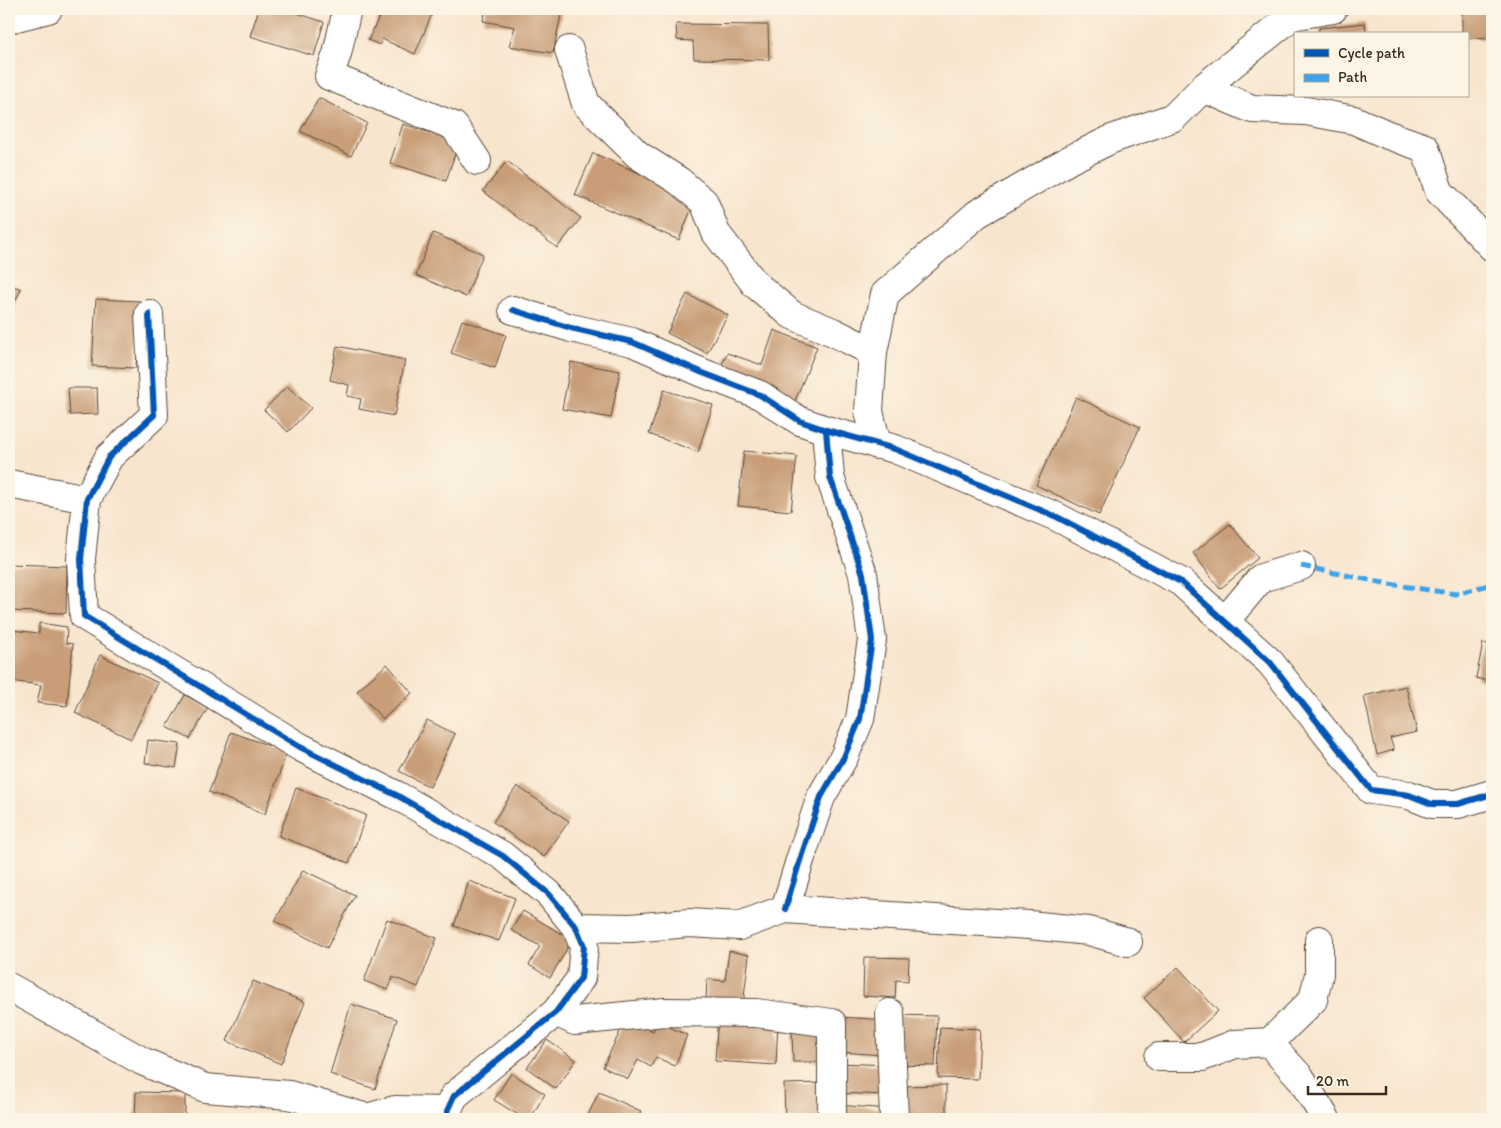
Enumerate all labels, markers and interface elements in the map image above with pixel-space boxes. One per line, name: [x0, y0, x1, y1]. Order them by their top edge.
legend: [1294, 32, 1468, 98]
text: Cycle path: [1338, 44, 1405, 62]
text: Path: [1338, 68, 1367, 86]
scale bar: [1308, 1063, 1386, 1095]
text: 20 m: [1316, 1072, 1350, 1090]

